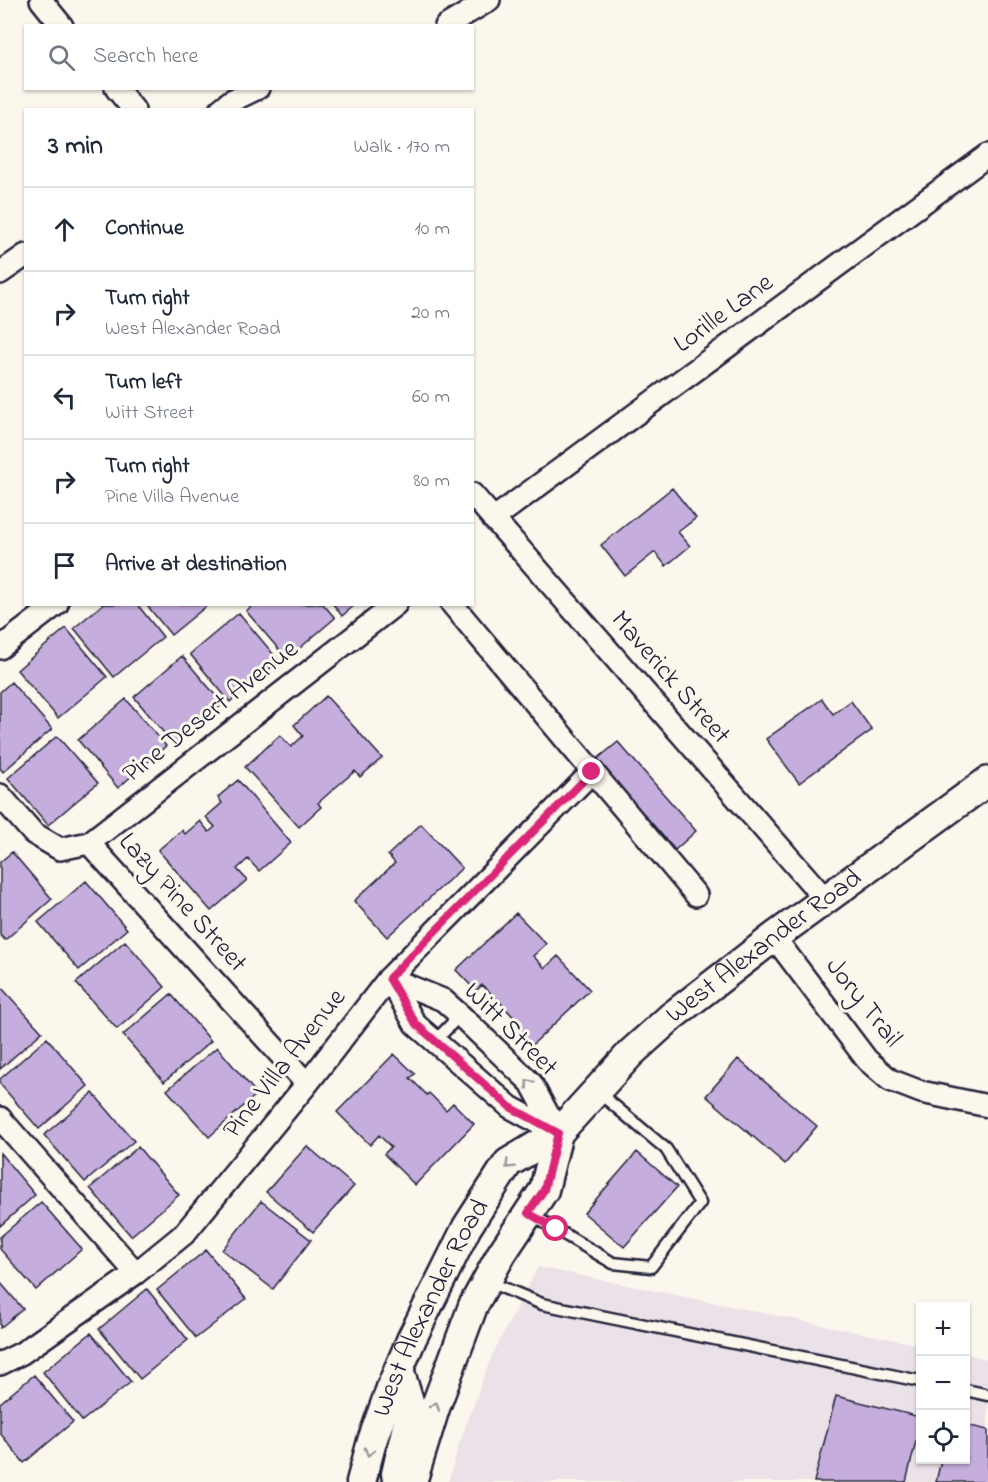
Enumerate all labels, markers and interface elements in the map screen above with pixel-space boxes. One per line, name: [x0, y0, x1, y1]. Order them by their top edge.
search box: [24, 24, 474, 90]
icon: search: [45, 41, 78, 74]
text: Search here: [93, 41, 198, 73]
text: 3 min: [48, 128, 103, 166]
text: Walk · 170 m: [354, 133, 450, 162]
icon: ahead: [48, 213, 81, 246]
text: Continue: [105, 213, 184, 245]
text: 10 m: [414, 215, 450, 244]
street label: Lorille Lane: [666, 264, 783, 364]
text: Turn right: [105, 283, 190, 315]
icon: right: [48, 297, 81, 330]
text: 20 m: [411, 299, 450, 328]
text: West Alexander Road: [105, 315, 281, 344]
text: Turn left: [105, 367, 182, 399]
icon: left: [48, 381, 81, 414]
text: 60 m: [412, 383, 450, 412]
text: Witt Street: [105, 399, 194, 428]
text: Turn right: [105, 451, 190, 483]
icon: right: [48, 465, 81, 498]
text: 80 m: [413, 467, 450, 496]
text: Pine Villa Avenue: [105, 483, 239, 512]
icon: arrive: [48, 549, 81, 582]
text: Arrive at destination: [105, 549, 287, 581]
street label: Maverick Street: [601, 603, 739, 753]
street label: Pine Desert Avenue: [115, 630, 308, 793]
route end: [578, 758, 604, 784]
street label: Lazy Pine Street: [108, 824, 256, 982]
street label: West Alexander Road: [657, 859, 870, 1033]
street label: Jory Trail: [815, 950, 911, 1056]
street label: Witt Street: [454, 974, 566, 1086]
street label: Pine Villa Avenue: [214, 980, 357, 1147]
one-way arrow: [525, 1079, 536, 1090]
one-way arrow: [506, 1158, 516, 1169]
street label: West Alexander Road: [363, 1191, 499, 1422]
route start: [542, 1215, 568, 1241]
map controls: [916, 1302, 970, 1464]
button: +: [916, 1302, 970, 1356]
button: −: [916, 1356, 970, 1410]
one-way arrow: [428, 1401, 441, 1412]
button: locate: [916, 1410, 970, 1464]
one-way arrow: [364, 1446, 377, 1456]

